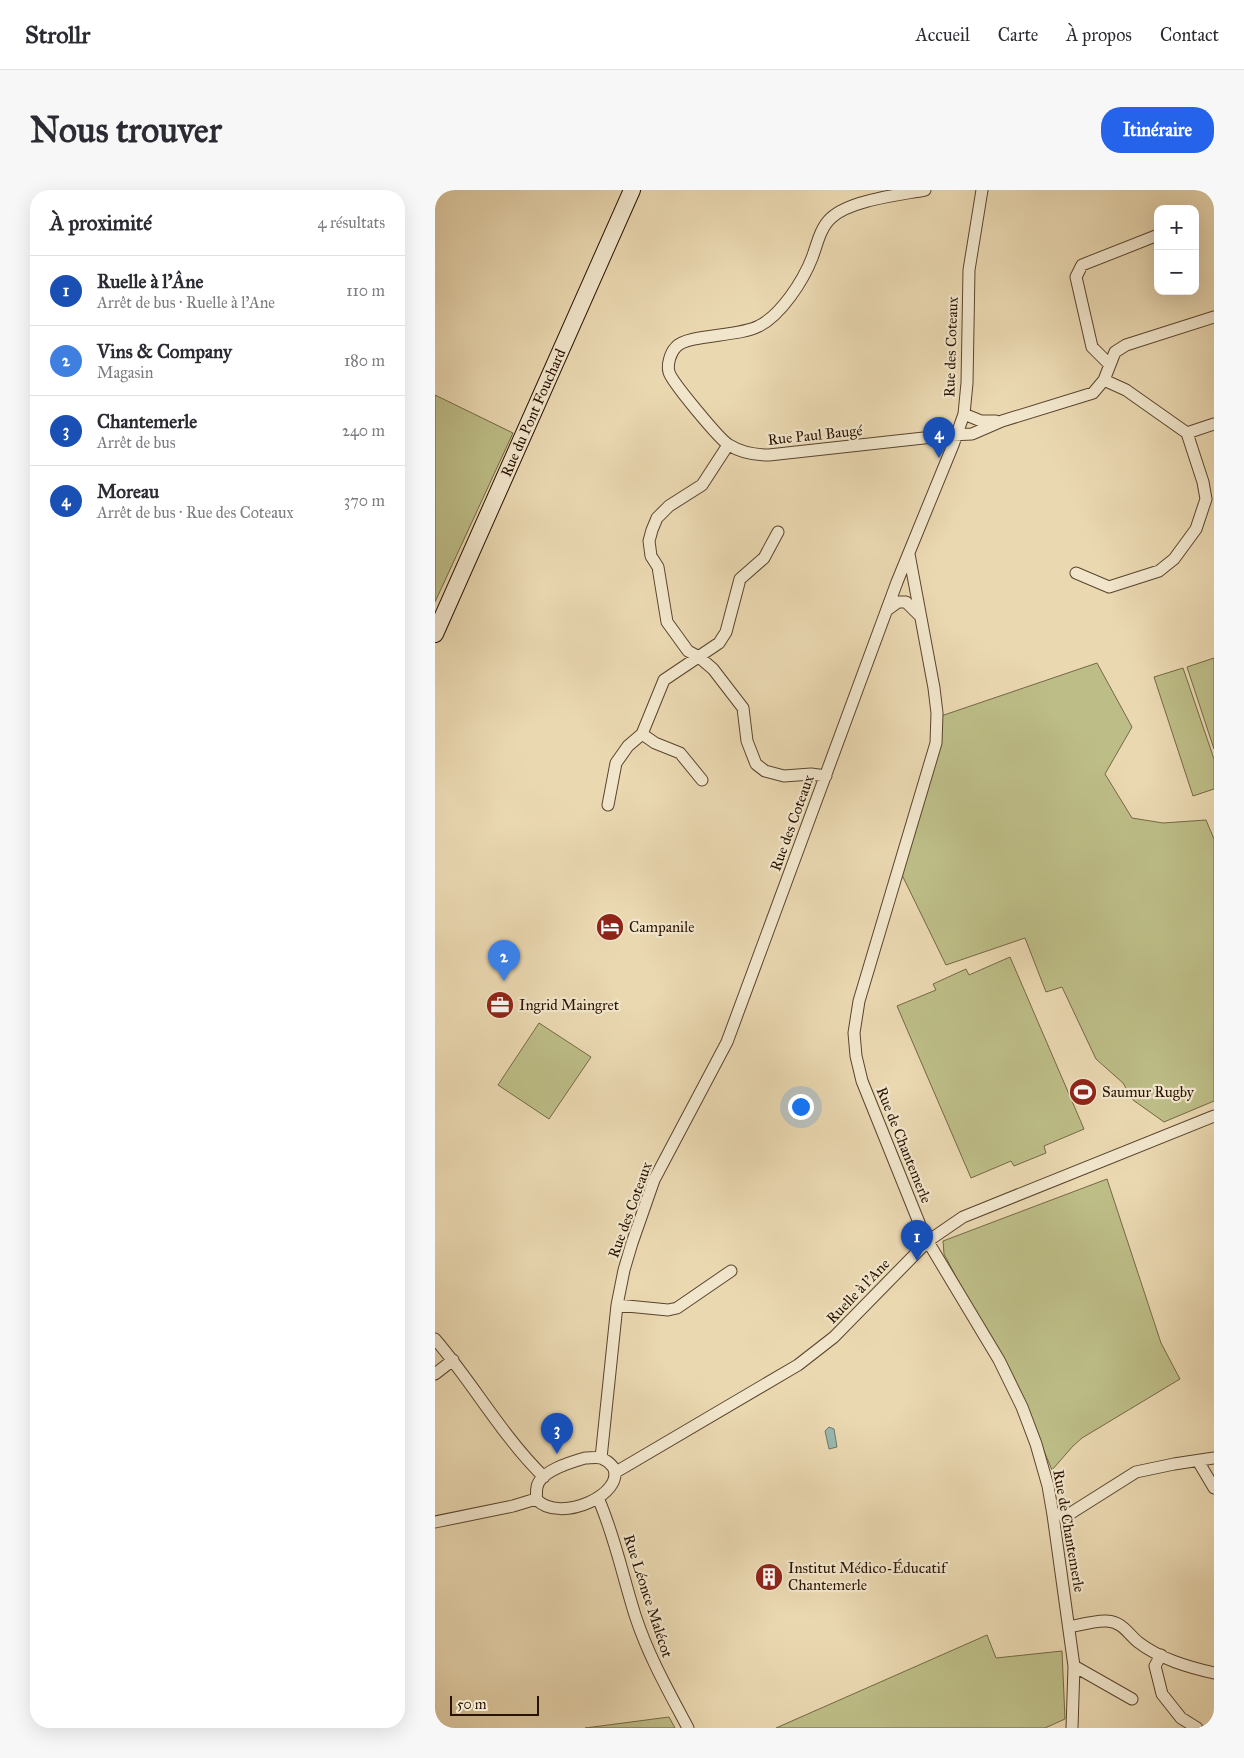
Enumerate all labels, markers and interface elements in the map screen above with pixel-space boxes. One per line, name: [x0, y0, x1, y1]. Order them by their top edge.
text: Strollr: [25, 20, 90, 50]
text: Accueil: [916, 24, 970, 46]
text: Carte: [998, 24, 1038, 46]
text: À propos: [1066, 24, 1132, 46]
text: Contact: [1160, 24, 1219, 46]
button: Itinéraire: [1101, 107, 1214, 153]
text: Nous trouver: [30, 109, 222, 152]
map controls: [1154, 205, 1199, 295]
button: +: [1154, 205, 1199, 250]
text: À proximité: [50, 210, 152, 236]
text: 4 résultats: [318, 213, 385, 232]
button: −: [1154, 250, 1199, 295]
text: Ruelle à l'Âne: [97, 270, 203, 293]
text: 1: [63, 281, 69, 300]
text: 110 m: [346, 281, 385, 300]
text: Arrêt de bus · Ruelle à l'Ane: [97, 293, 275, 312]
street label: Rue des Coteaux: [940, 296, 962, 398]
text: Vins & Company: [97, 340, 232, 363]
street label: Rue du Pont Fouchard: [497, 345, 570, 480]
text: 2: [62, 351, 70, 370]
text: 180 m: [344, 351, 385, 370]
text: Magasin: [97, 363, 153, 382]
text: Chantemerle: [97, 410, 197, 433]
pin: 4: [923, 417, 955, 458]
text: 3: [63, 421, 69, 440]
text: 240 m: [342, 421, 385, 440]
street label: Rue Paul Baugé: [767, 421, 864, 449]
text: Arrêt de bus: [97, 433, 176, 452]
text: Moreau: [97, 480, 159, 503]
text: 4: [62, 491, 70, 510]
text: 370 m: [344, 491, 385, 510]
text: Arrêt de bus · Rue des Coteaux: [97, 503, 294, 522]
street label: Rue des Coteaux: [766, 772, 818, 873]
hotel icon: Campanile: [595, 912, 625, 942]
place label: Campanile: [629, 918, 695, 936]
pin: 2: [488, 940, 520, 981]
office icon: Ingrid Maingret: [485, 990, 515, 1020]
place label: Ingrid Maingret: [519, 996, 620, 1014]
sports icon: Saumur Rugby: [1068, 1077, 1098, 1107]
place label: Saumur Rugby: [1102, 1083, 1195, 1101]
street label: Rue de Chantemerle: [872, 1084, 936, 1206]
your location: [788, 1094, 814, 1120]
street label: Rue des Coteaux: [604, 1159, 656, 1260]
pin: 1: [901, 1220, 933, 1261]
street label: Ruelle à l'Ane: [823, 1255, 893, 1327]
pin: 3: [541, 1413, 573, 1454]
street label: Rue de Chantemerle: [1049, 1468, 1089, 1594]
street label: Rue Léonce Malécot: [620, 1532, 677, 1660]
place label: Institut Médico-Éducatif Chantemerle: [788, 1558, 949, 1594]
building icon: Institut Médico-Éducatif Chantemerle: [754, 1562, 784, 1592]
scale bar: [450, 1693, 539, 1716]
text: 50 m: [457, 1696, 486, 1713]

